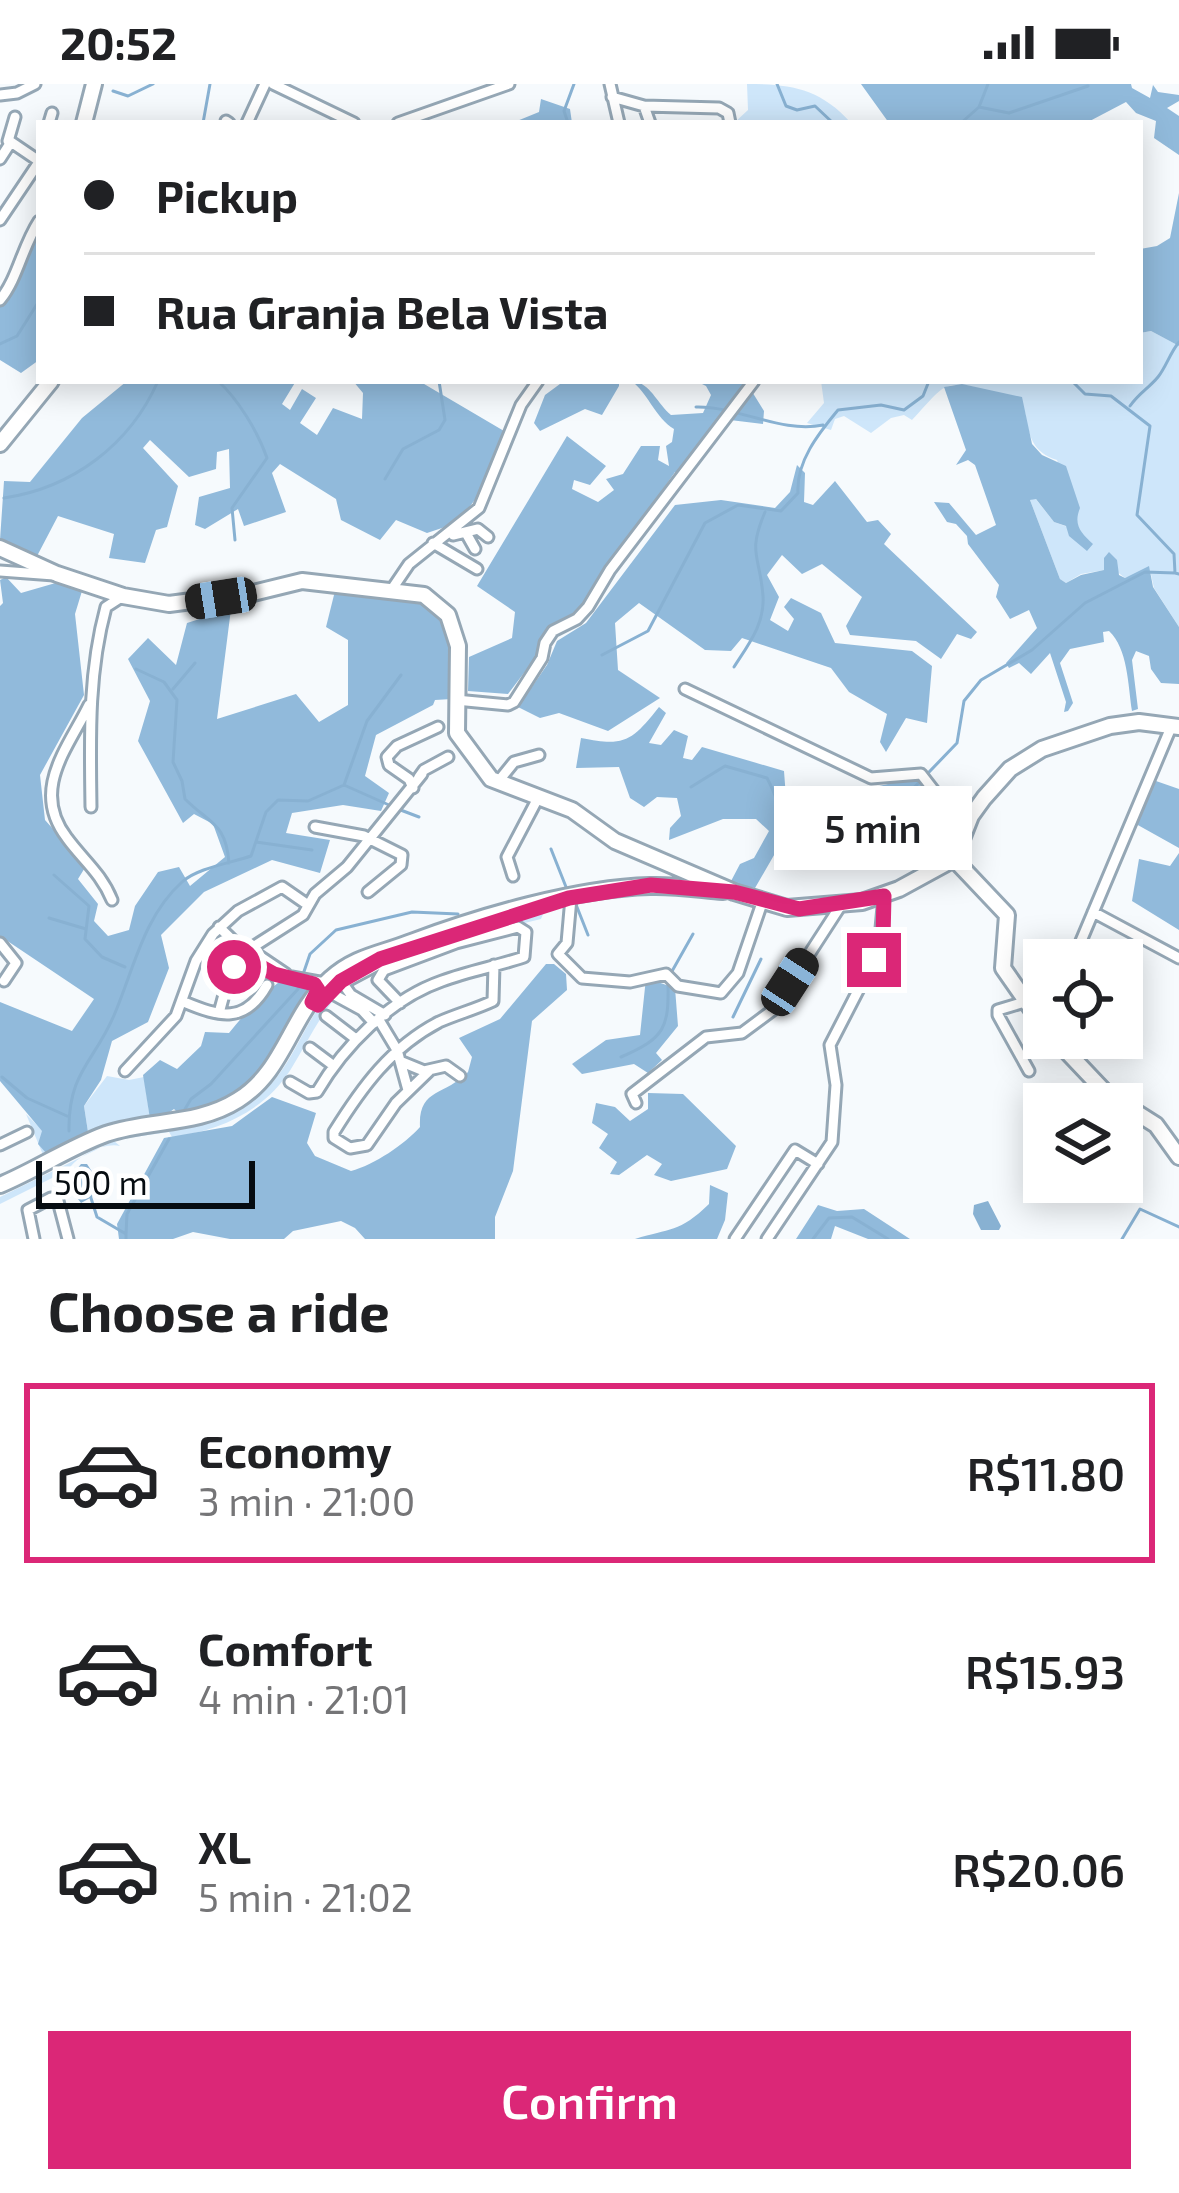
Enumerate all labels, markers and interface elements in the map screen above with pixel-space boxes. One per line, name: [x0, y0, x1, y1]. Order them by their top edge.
text: 20:52: [60, 15, 177, 69]
text: Pickup: [156, 168, 298, 222]
text: Rua Granja Bela Vista: [156, 284, 608, 338]
car: [183, 575, 259, 621]
callout: 5 min: [775, 786, 973, 870]
text: 5 min: [824, 804, 922, 851]
route end: [847, 933, 901, 987]
map controls: [1023, 939, 1143, 1203]
button: locate: [1023, 939, 1143, 1059]
route start: [207, 940, 261, 994]
car: [755, 942, 825, 1022]
button: layers: [1023, 1083, 1143, 1203]
scale bar: [36, 1155, 255, 1208]
text: 500 m: [54, 1162, 148, 1202]
text: Choose a ride: [48, 1278, 390, 1343]
icon: car: [54, 1419, 162, 1527]
text: Economy: [198, 1423, 392, 1477]
text: R$11.80: [967, 1446, 1125, 1500]
text: 3 min · 21:00: [198, 1477, 415, 1524]
icon: car: [54, 1617, 162, 1725]
text: Comfort: [198, 1621, 373, 1675]
text: R$15.93: [965, 1644, 1125, 1698]
text: 4 min · 21:01: [198, 1675, 409, 1722]
icon: car: [54, 1815, 162, 1923]
text: XL: [198, 1819, 251, 1873]
text: R$20.06: [952, 1842, 1125, 1896]
text: 5 min · 21:02: [198, 1873, 413, 1920]
button: Confirm: [48, 2031, 1131, 2169]

